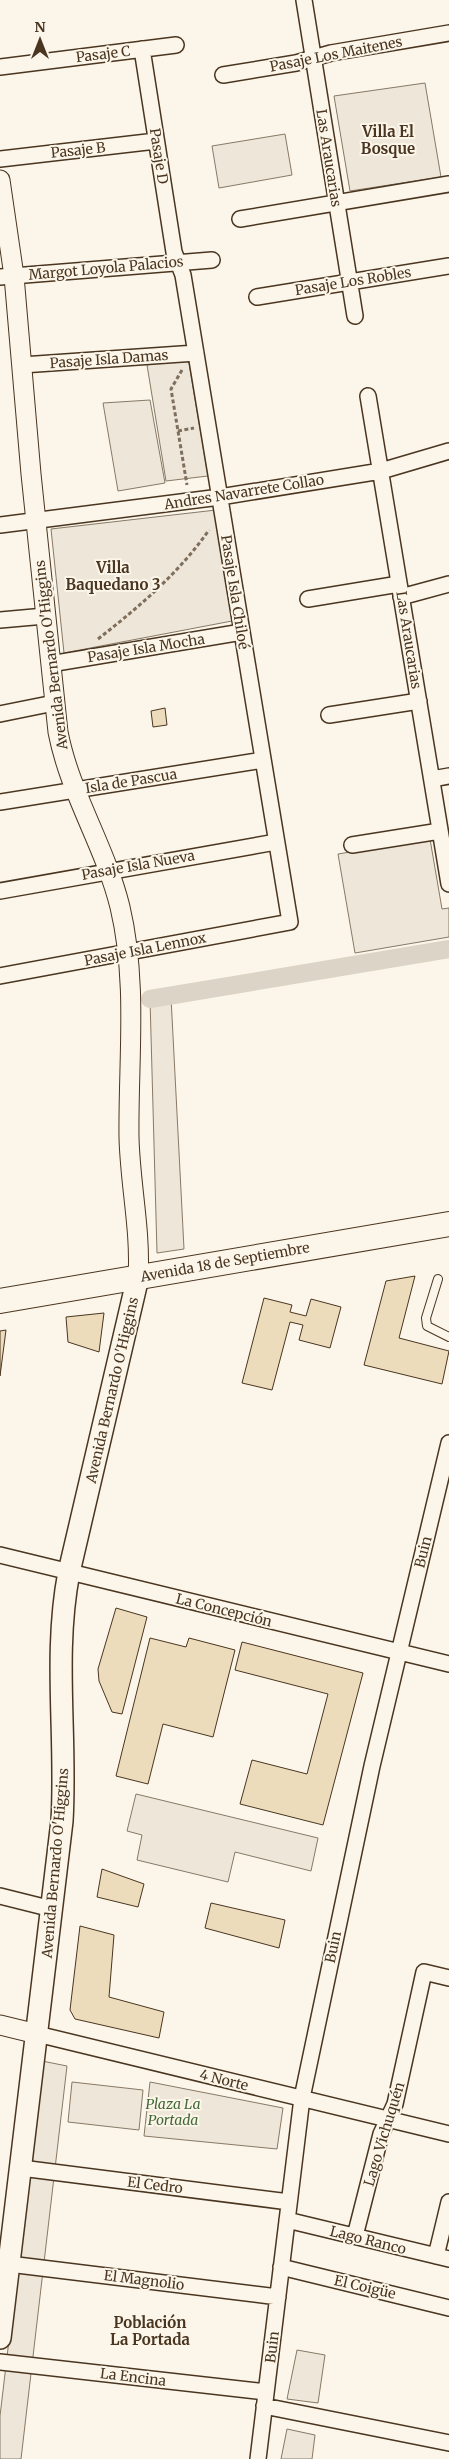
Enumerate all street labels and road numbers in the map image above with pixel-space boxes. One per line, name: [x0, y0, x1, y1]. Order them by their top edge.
street label: Pasaje Los Maitenes: [268, 32, 404, 76]
street label: Pasaje C: [75, 42, 131, 66]
street label: Las Araucarias: [312, 108, 346, 208]
street label: Pasaje D: [146, 127, 172, 186]
street label: Pasaje B: [50, 138, 106, 162]
street label: Margot Loyola Palacios: [28, 252, 184, 284]
street label: Pasaje Los Robles: [294, 263, 413, 299]
street label: Pasaje Isla Damas: [49, 346, 169, 372]
street label: Andres Navarrete Collao: [162, 470, 325, 514]
street label: Pasaje Isla Chiloé: [217, 533, 253, 651]
street label: Avenida Bernardo O'Higgins: [30, 559, 72, 752]
street label: Las Araucarias: [392, 590, 426, 690]
street label: Pasaje Isla Mocha: [86, 630, 206, 666]
street label: Isla de Pascua: [84, 765, 179, 797]
street label: Pasaje Isla Nueva: [80, 846, 197, 884]
street label: Pasaje Isla Lennox: [83, 928, 208, 970]
street label: Avenida 18 de Septiembre: [138, 1238, 311, 1286]
street label: Avenida Bernardo O'Higgins: [82, 1295, 142, 1486]
street label: Buin: [410, 1534, 436, 1570]
street label: La Concepción: [174, 1589, 274, 1631]
street label: Avenida Bernardo O'Higgins: [38, 1767, 72, 1960]
street label: Buin: [321, 1930, 345, 1964]
street label: 4 Norte: [198, 2065, 250, 2095]
street label: Lago Vichuquén: [360, 2080, 408, 2188]
street label: El Cedro: [126, 2173, 184, 2197]
street label: Lago Ranco: [328, 2222, 408, 2258]
street label: El Magnolio: [103, 2266, 185, 2294]
street label: El Coigüe: [332, 2271, 398, 2303]
street label: Buin: [261, 2330, 283, 2364]
street label: La Encina: [99, 2364, 168, 2390]

